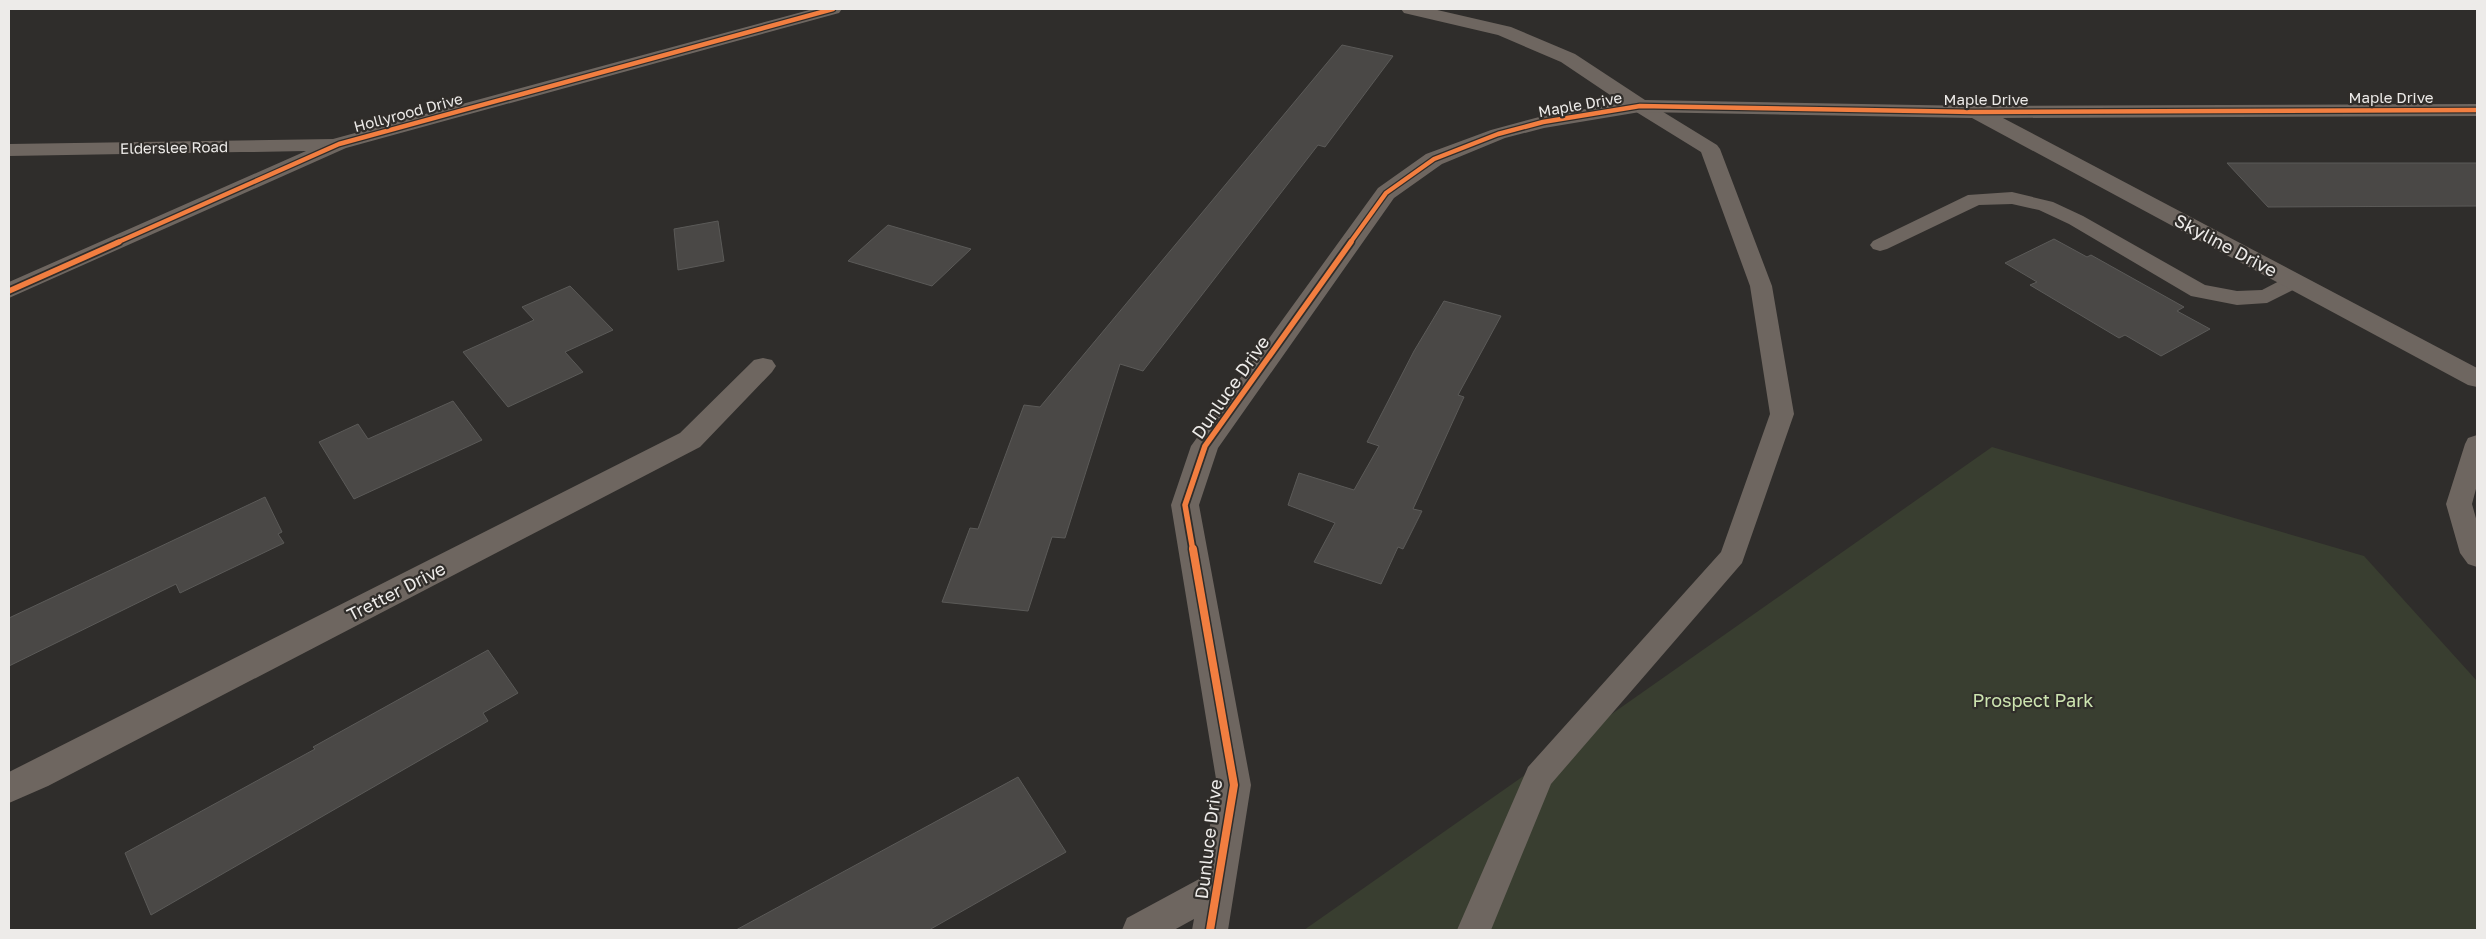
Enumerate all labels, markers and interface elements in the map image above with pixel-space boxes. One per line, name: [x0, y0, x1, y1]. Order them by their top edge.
street label: Maple Drive: [1537, 88, 1624, 120]
street label: Maple Drive: [2349, 88, 2434, 106]
street label: Hollyrood Drive: [352, 89, 465, 135]
street label: Maple Drive: [1944, 90, 2029, 108]
street label: Elderslee Road: [120, 137, 228, 157]
street label: Skyline Drive: [2171, 209, 2281, 281]
street label: Dunluce Drive: [1186, 331, 1274, 443]
street label: Tretter Drive: [343, 557, 449, 625]
park label: Prospect Park: [1973, 689, 2093, 711]
street label: Dunluce Drive: [1190, 778, 1226, 900]

